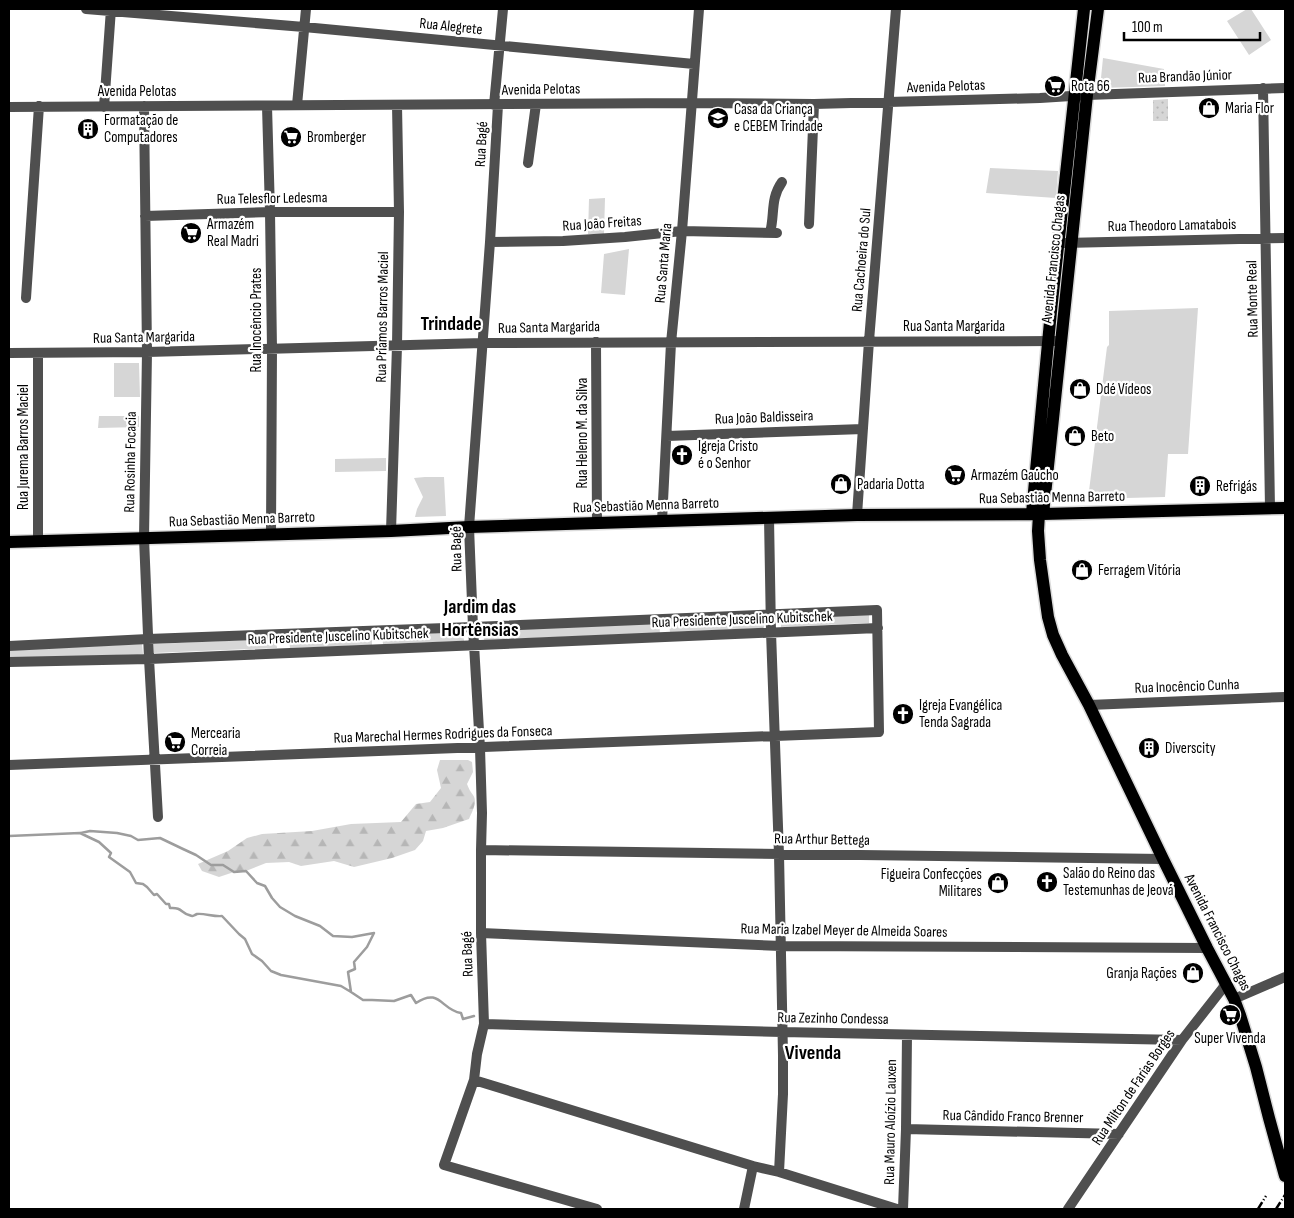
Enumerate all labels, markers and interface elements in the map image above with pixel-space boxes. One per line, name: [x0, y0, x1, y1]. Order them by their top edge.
scale bar: [1124, 10, 1260, 42]
street label: Rua Alegrete: [418, 14, 483, 39]
text: 100 m: [1132, 18, 1163, 37]
street label: Rua Brandão Júnior: [1138, 65, 1233, 88]
supermarket icon: Rota 66: [1043, 74, 1067, 98]
street label: Avenida Pelotas: [905, 76, 986, 97]
place label: Rota 66: [1071, 77, 1110, 96]
street label: Avenida Pelotas: [501, 79, 580, 100]
street label: Avenida Pelotas: [97, 82, 176, 101]
shop icon: Maria Flor: [1197, 96, 1221, 120]
place label: Maria Flor: [1225, 99, 1275, 118]
place label: Casa da Criança e CEBEM Trindade: [734, 100, 823, 136]
school or university icon: Casa da Criança e CEBEM Trindade: [706, 106, 730, 130]
place label: Formatação de Computadores: [104, 111, 178, 147]
building icon: Formatação de Computadores: [76, 117, 100, 141]
street label: Rua Bagé: [471, 121, 492, 167]
supermarket icon: Bromberger: [279, 125, 303, 149]
place label: Bromberger: [307, 128, 367, 147]
street label: Rua Telesflor Ledesma: [217, 188, 328, 209]
street label: Avenida Francisco Chagas: [1037, 194, 1070, 325]
street label: Rua Cachoeira do Sul: [847, 207, 876, 313]
street label: Rua João Freitas: [562, 211, 642, 236]
place label: Armazém Real Madri: [206, 215, 259, 251]
street label: Rua Theodoro Lamatabois: [1107, 215, 1237, 236]
supermarket icon: Armazém Real Madri: [179, 221, 203, 245]
street label: Rua Santa Maria: [651, 222, 676, 304]
street label: Rua Príamos Barros Maciel: [372, 251, 393, 383]
street label: Rua Monte Real: [1242, 260, 1263, 338]
street label: Rua Inocêncio Prates: [247, 268, 266, 372]
district label: Trindade: [421, 312, 481, 336]
street label: Rua Santa Margarida: [498, 317, 600, 338]
street label: Rua Santa Margarida: [903, 317, 1005, 336]
street label: Rua Santa Margarida: [93, 327, 195, 348]
street label: Rua Heleno M. da Silva: [573, 377, 592, 488]
shop icon: Ddé Vídeos: [1068, 377, 1092, 401]
place label: Ddé Vídeos: [1096, 380, 1152, 399]
street label: Rua Jurema Barros Maciel: [14, 384, 33, 510]
street label: Rua João Baldisseira: [714, 406, 814, 429]
street label: Rua Rosinha Focacia: [120, 411, 141, 513]
shop icon: Beto: [1063, 424, 1087, 448]
place label: Beto: [1091, 427, 1114, 446]
place label: Igreja Cristo é o Senhor: [698, 437, 758, 473]
church icon: Igreja Cristo é o Senhor: [670, 443, 694, 467]
supermarket icon: Armazém Gaúcho: [943, 463, 967, 487]
place label: Armazém Gaúcho: [970, 466, 1059, 485]
shop icon: Padaria Dotta: [829, 472, 853, 496]
building icon: Refrigás: [1188, 474, 1212, 498]
place label: Padaria Dotta: [857, 475, 925, 494]
place label: Refrigás: [1216, 477, 1257, 496]
street label: Rua Sebastião Menna Barreto: [979, 487, 1125, 508]
street label: Rua Sebastião Menna Barreto: [573, 493, 720, 518]
street label: Rua Sebastião Menna Barreto: [169, 507, 316, 532]
street label: Rua Bagé: [447, 526, 466, 572]
shop icon: Ferragem Vitória: [1070, 558, 1094, 582]
place label: Ferragem Vitória: [1098, 561, 1181, 580]
district label: Jardim das Hortênsias: [441, 595, 519, 642]
street label: Rua Presidente Juscelino Kubitschek: [651, 607, 833, 632]
street label: Rua Presidente Juscelino Kubitschek: [247, 624, 429, 649]
street label: Rua Inocêncio Cunha: [1134, 675, 1240, 698]
place label: Igreja Evangélica Tenda Sagrada: [919, 696, 1003, 732]
church icon: Igreja Evangélica Tenda Sagrada: [891, 702, 915, 726]
street label: Rua Marechal Hermes Rodrigues da Fonseca: [333, 721, 553, 748]
place label: Mercearia Correia: [191, 724, 241, 760]
supermarket icon: Mercearia Correia: [163, 730, 187, 754]
building icon: Diverscity: [1137, 736, 1161, 760]
place label: Diverscity: [1165, 739, 1216, 758]
street label: Rua Arthur Bettega: [774, 829, 870, 850]
place label: Salão do Reino das Testemunhas de Jeová: [1063, 864, 1174, 900]
place label: Figueira Confecções Militares: [881, 865, 982, 901]
church icon: Salão do Reino das Testemunhas de Jeová: [1035, 870, 1059, 894]
street label: Avenida Francisco Chagas: [1179, 870, 1255, 994]
shop icon: Figueira Confecções Militares: [986, 871, 1010, 895]
street label: Rua Maria Izabel Meyer de Almeida Soares: [740, 919, 948, 942]
street label: Rua Bagé: [457, 931, 478, 977]
shop icon: Granja Rações: [1181, 961, 1205, 985]
place label: Granja Rações: [1106, 964, 1177, 983]
supermarket icon: Super Vivenda: [1218, 1003, 1242, 1027]
street label: Rua Zezinho Condessa: [777, 1008, 889, 1029]
street label: Rua Milton de Farias Borges: [1088, 1026, 1179, 1149]
place label: Super Vivenda: [1194, 1029, 1266, 1048]
district label: Vivenda: [785, 1041, 841, 1065]
street label: Rua Mauro Aloízio Lauxen: [880, 1059, 901, 1185]
street label: Rua Cândido Franco Brenner: [942, 1106, 1084, 1127]

